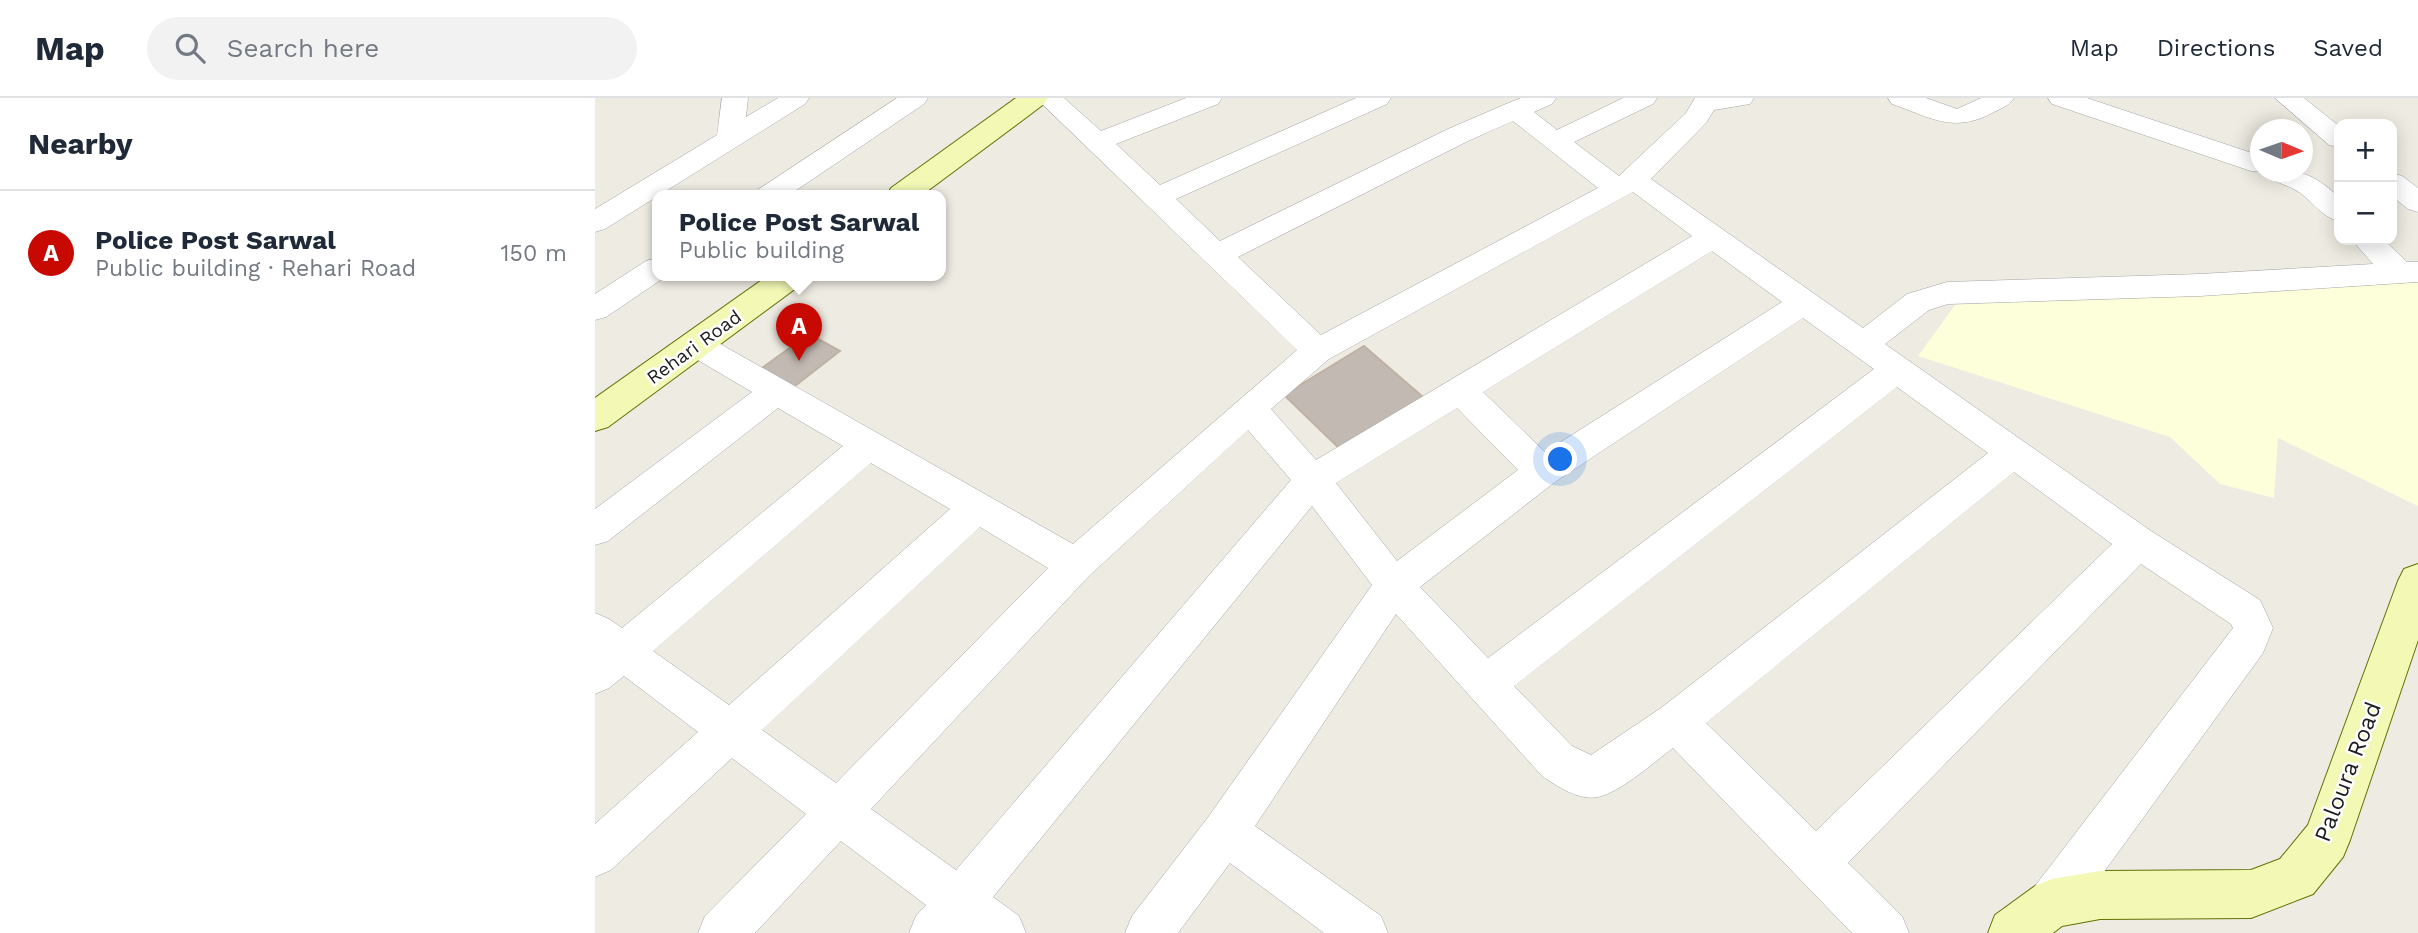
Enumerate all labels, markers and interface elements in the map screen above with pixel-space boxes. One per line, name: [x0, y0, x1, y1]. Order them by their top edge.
search box: [147, 17, 637, 80]
text: Map: [35, 29, 105, 68]
icon: search: [171, 29, 209, 67]
text: Search here: [227, 33, 379, 63]
text: Map: [2070, 34, 2119, 62]
text: Directions: [2157, 34, 2275, 62]
text: Saved: [2313, 34, 2383, 62]
north arrow: [2250, 119, 2313, 182]
map controls: [2334, 119, 2397, 245]
button: +: [2334, 119, 2397, 182]
text: Nearby: [28, 126, 133, 161]
button: −: [2334, 182, 2397, 245]
popup: [652, 190, 946, 281]
text: Police Post Sarwal: [679, 207, 919, 237]
text: Police Post Sarwal: [95, 225, 336, 255]
text: Public building: [679, 237, 844, 264]
text: A: [43, 240, 59, 267]
text: 150 m: [501, 240, 567, 267]
text: Public building · Rehari Road: [95, 255, 416, 282]
pin: A: [776, 303, 822, 361]
street label: Rehari Road: [642, 305, 746, 389]
your location: [1543, 442, 1577, 476]
street label: Paloura Road: [2309, 698, 2387, 846]

